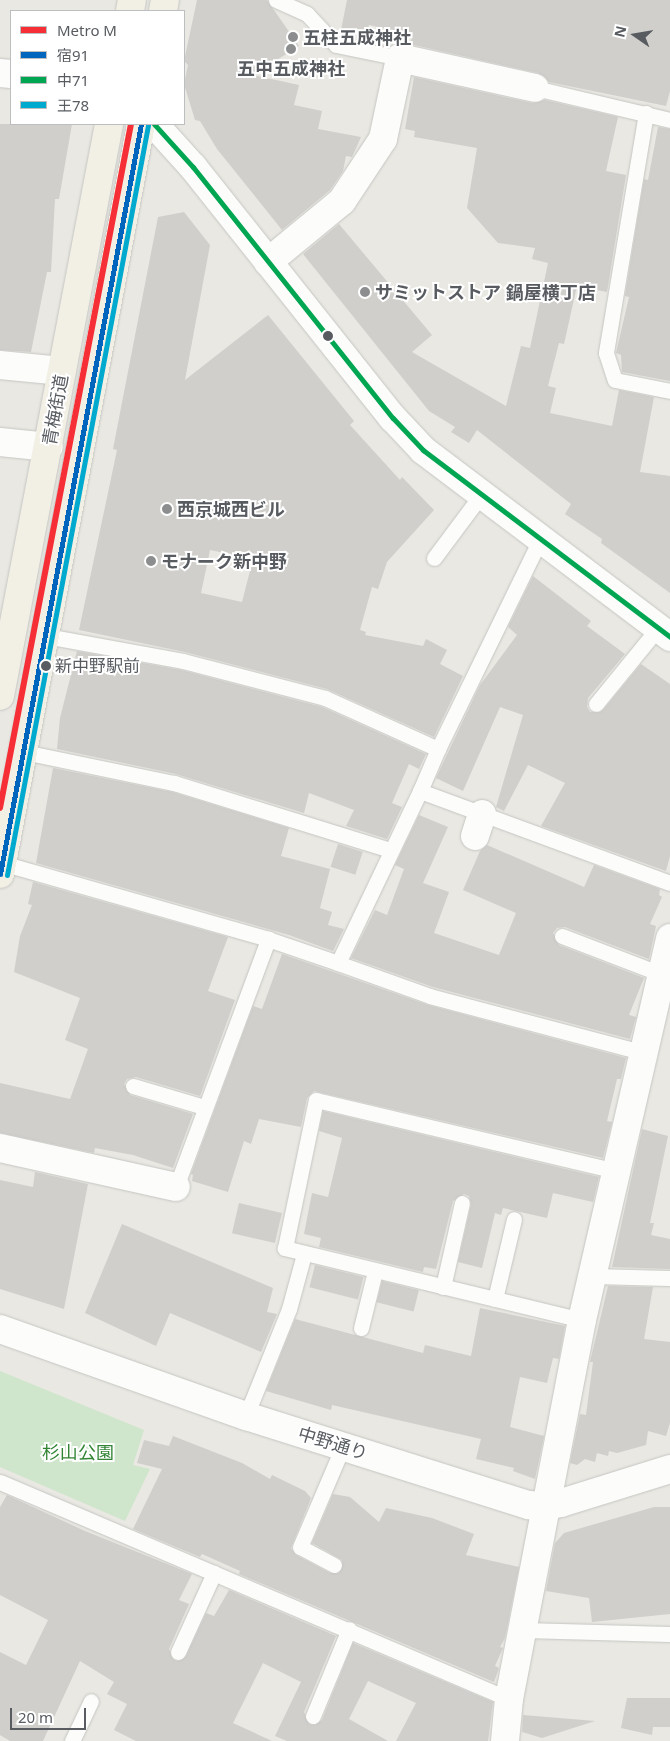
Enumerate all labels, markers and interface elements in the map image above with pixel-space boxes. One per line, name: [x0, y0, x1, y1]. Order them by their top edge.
legend: [10, 10, 185, 125]
north arrow: [610, 10, 660, 60]
text: Metro M: [57, 20, 117, 40]
text: N: [609, 24, 630, 39]
place label: 五柱五成神社: [303, 26, 411, 48]
marker: 五柱五成神社: [287, 31, 299, 43]
marker: 五中五成神社: [285, 43, 297, 55]
text: 宿91: [57, 45, 89, 65]
place label: 五中五成神社: [237, 57, 345, 79]
text: 中71: [57, 70, 89, 90]
text: 王78: [57, 95, 89, 115]
place label: サミットストア 鍋屋横丁店: [375, 281, 596, 303]
marker: サミットストア 鍋屋横丁店: [359, 286, 371, 298]
unlabelled marker: [323, 331, 333, 341]
street label: 青梅街道: [38, 373, 72, 447]
place label: 西京城西ビル: [177, 498, 285, 520]
marker: 西京城西ビル: [161, 503, 173, 515]
place label: モナーク新中野: [161, 550, 287, 572]
marker: モナーク新中野: [145, 555, 157, 567]
place label: 新中野駅前: [55, 656, 140, 676]
marker: 新中野駅前: [41, 661, 51, 671]
street label: 中野通り: [295, 1422, 371, 1464]
park label: 杉山公園: [42, 1441, 114, 1463]
scale bar: [12, 1698, 89, 1730]
text: 20 m: [18, 1707, 53, 1727]

